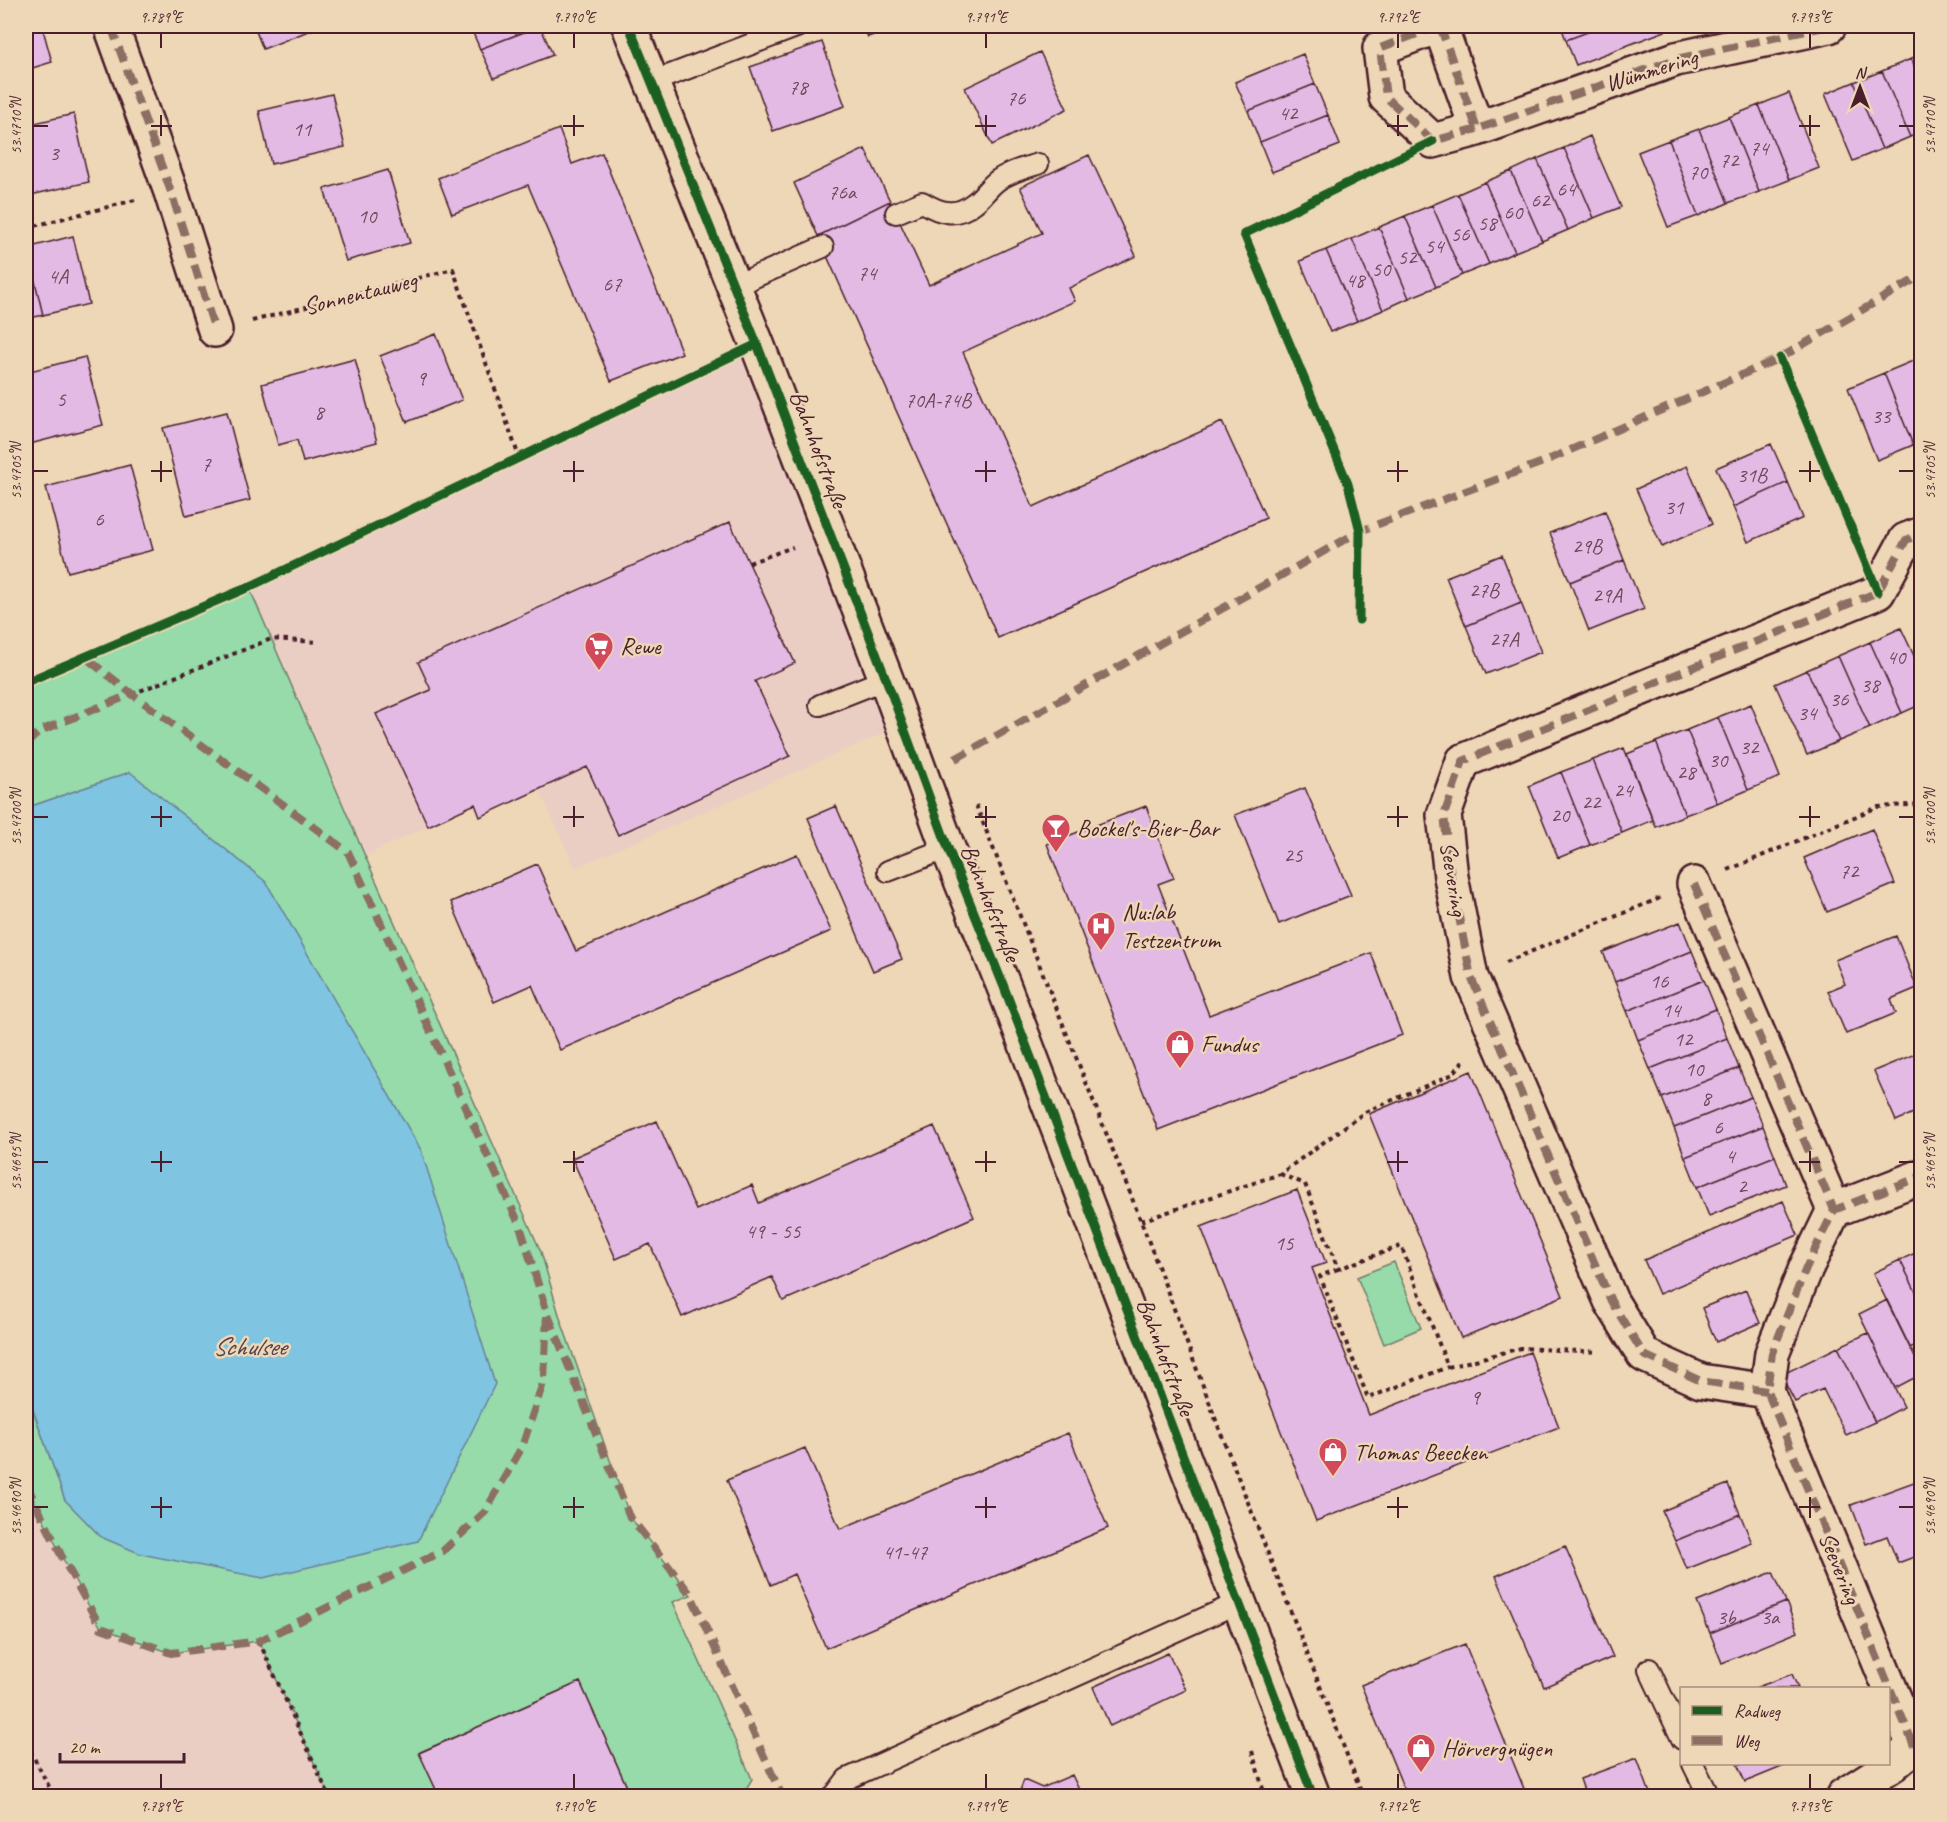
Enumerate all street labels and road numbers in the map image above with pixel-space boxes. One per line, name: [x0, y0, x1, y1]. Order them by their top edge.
street label: Wümmering: [1601, 41, 1703, 98]
street label: Sonnentauweg: [300, 264, 421, 322]
street label: Bahnhofstraße: [783, 386, 856, 514]
street label: Bahnhofstraße: [954, 840, 1029, 968]
street label: Seevering: [1433, 840, 1475, 920]
street label: Bahnhofstraße: [1130, 1294, 1203, 1422]
street label: Seevering: [1812, 1528, 1869, 1610]

